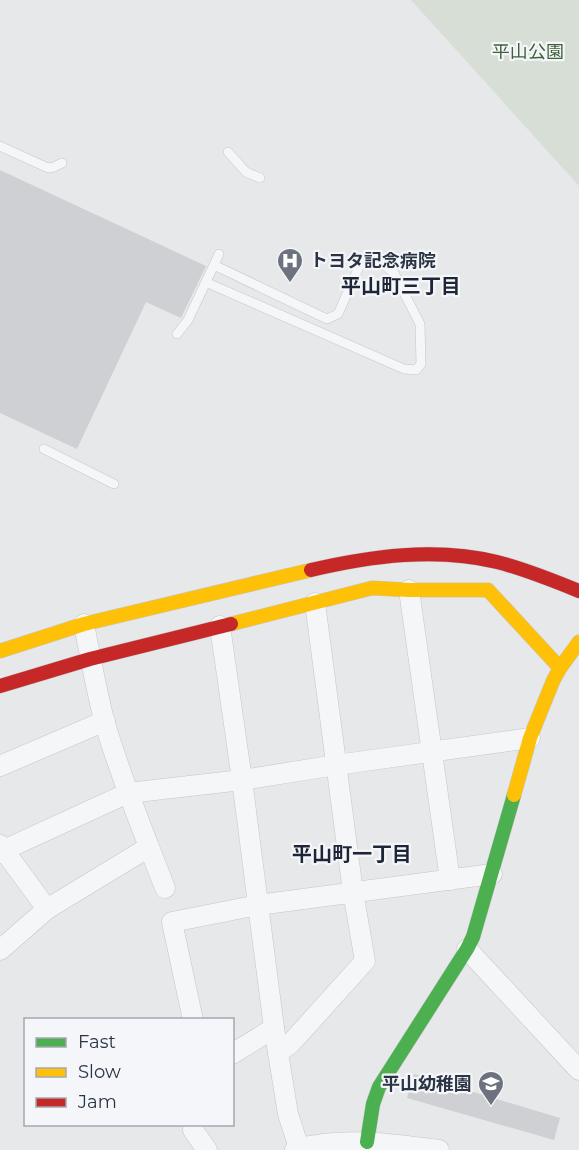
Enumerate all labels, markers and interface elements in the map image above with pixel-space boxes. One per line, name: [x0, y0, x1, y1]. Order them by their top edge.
park label: 平山公園: [492, 41, 564, 63]
hospital icon: トヨタ記念病院: [275, 246, 305, 284]
place label: トヨタ記念病院: [310, 250, 436, 272]
district label: 平山町三丁目: [341, 274, 461, 298]
district label: 平山町一丁目: [292, 842, 412, 866]
legend: [24, 1018, 234, 1126]
text: Fast: [78, 1031, 116, 1053]
text: Slow: [78, 1061, 121, 1083]
school or university icon: 平山幼稚園: [476, 1069, 506, 1107]
place label: 平山幼稚園: [382, 1073, 472, 1095]
text: Jam: [77, 1091, 117, 1113]

